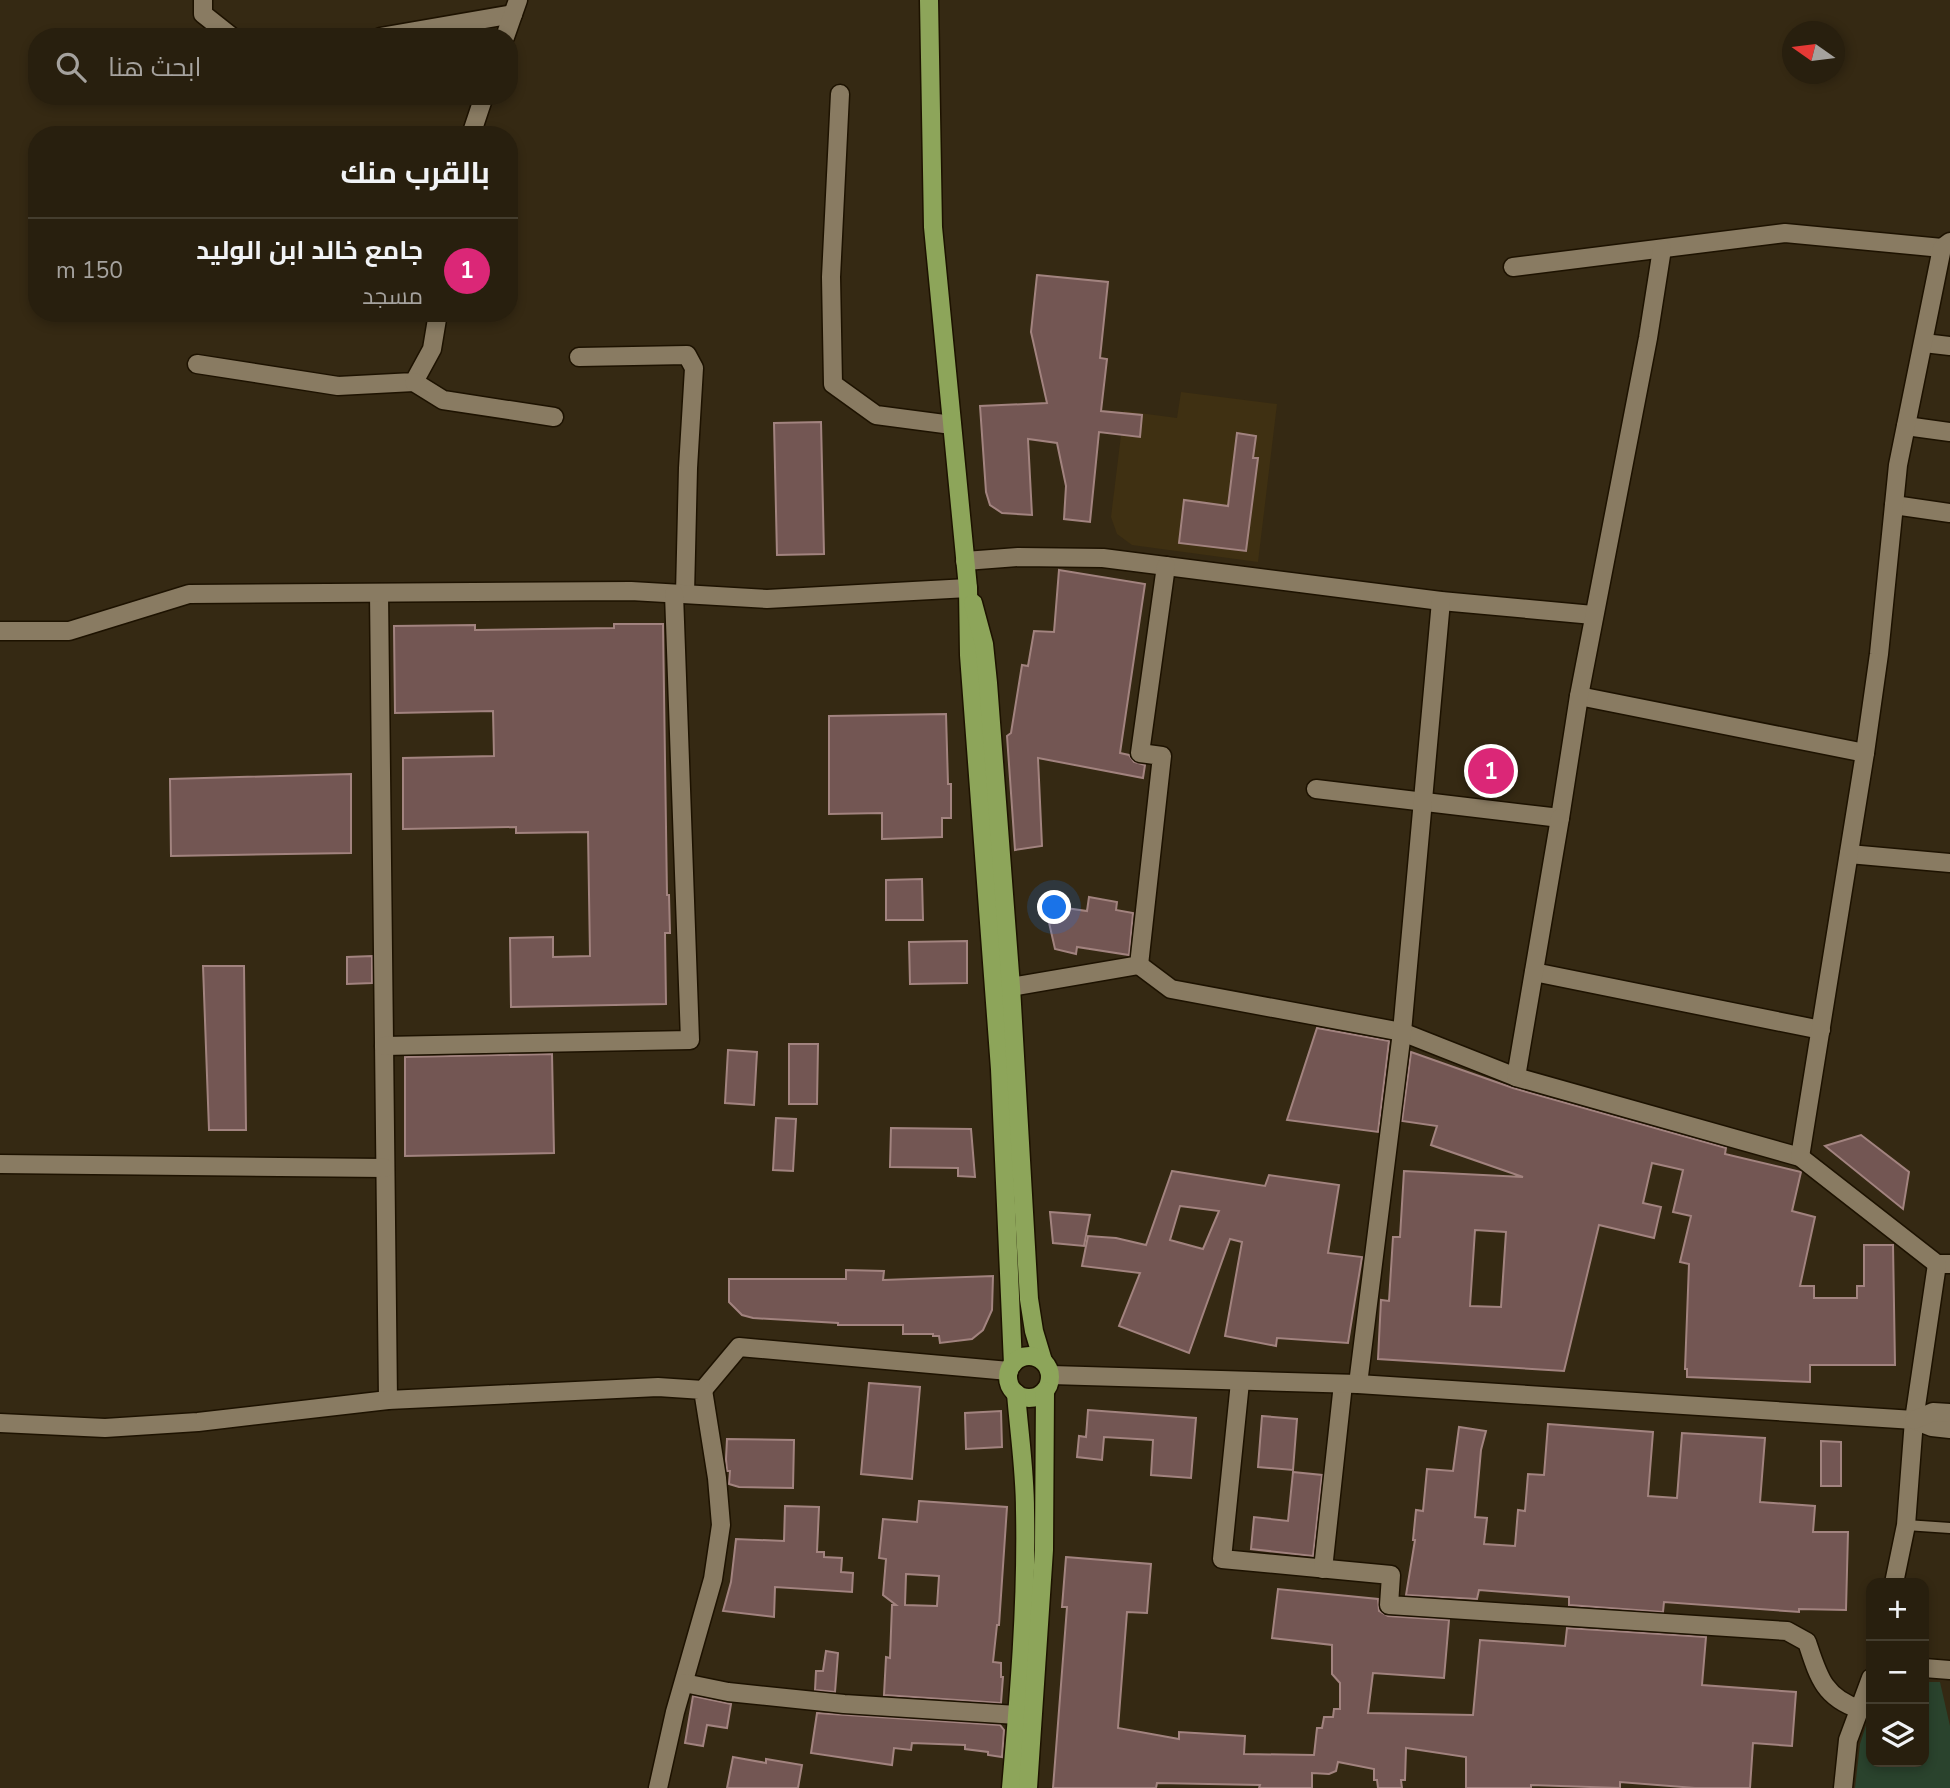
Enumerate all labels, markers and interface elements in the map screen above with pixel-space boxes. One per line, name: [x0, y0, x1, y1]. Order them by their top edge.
north arrow: [1782, 21, 1845, 84]
search box: [28, 28, 518, 105]
icon: search: [52, 48, 90, 86]
text: ابحث هنا: [108, 50, 202, 85]
text: بالقرب منك: [340, 153, 490, 194]
text: جامع خالد ابن الوليد: [196, 233, 423, 268]
text: 150 m: [56, 255, 123, 286]
text: 1: [460, 255, 474, 286]
text: مسجد: [362, 281, 423, 312]
pin: 1: [1468, 745, 1514, 797]
your location: [1037, 890, 1071, 924]
map controls: [1866, 1578, 1929, 1767]
button: +: [1866, 1578, 1929, 1641]
button: −: [1866, 1641, 1929, 1704]
button: layers: [1866, 1704, 1929, 1767]

